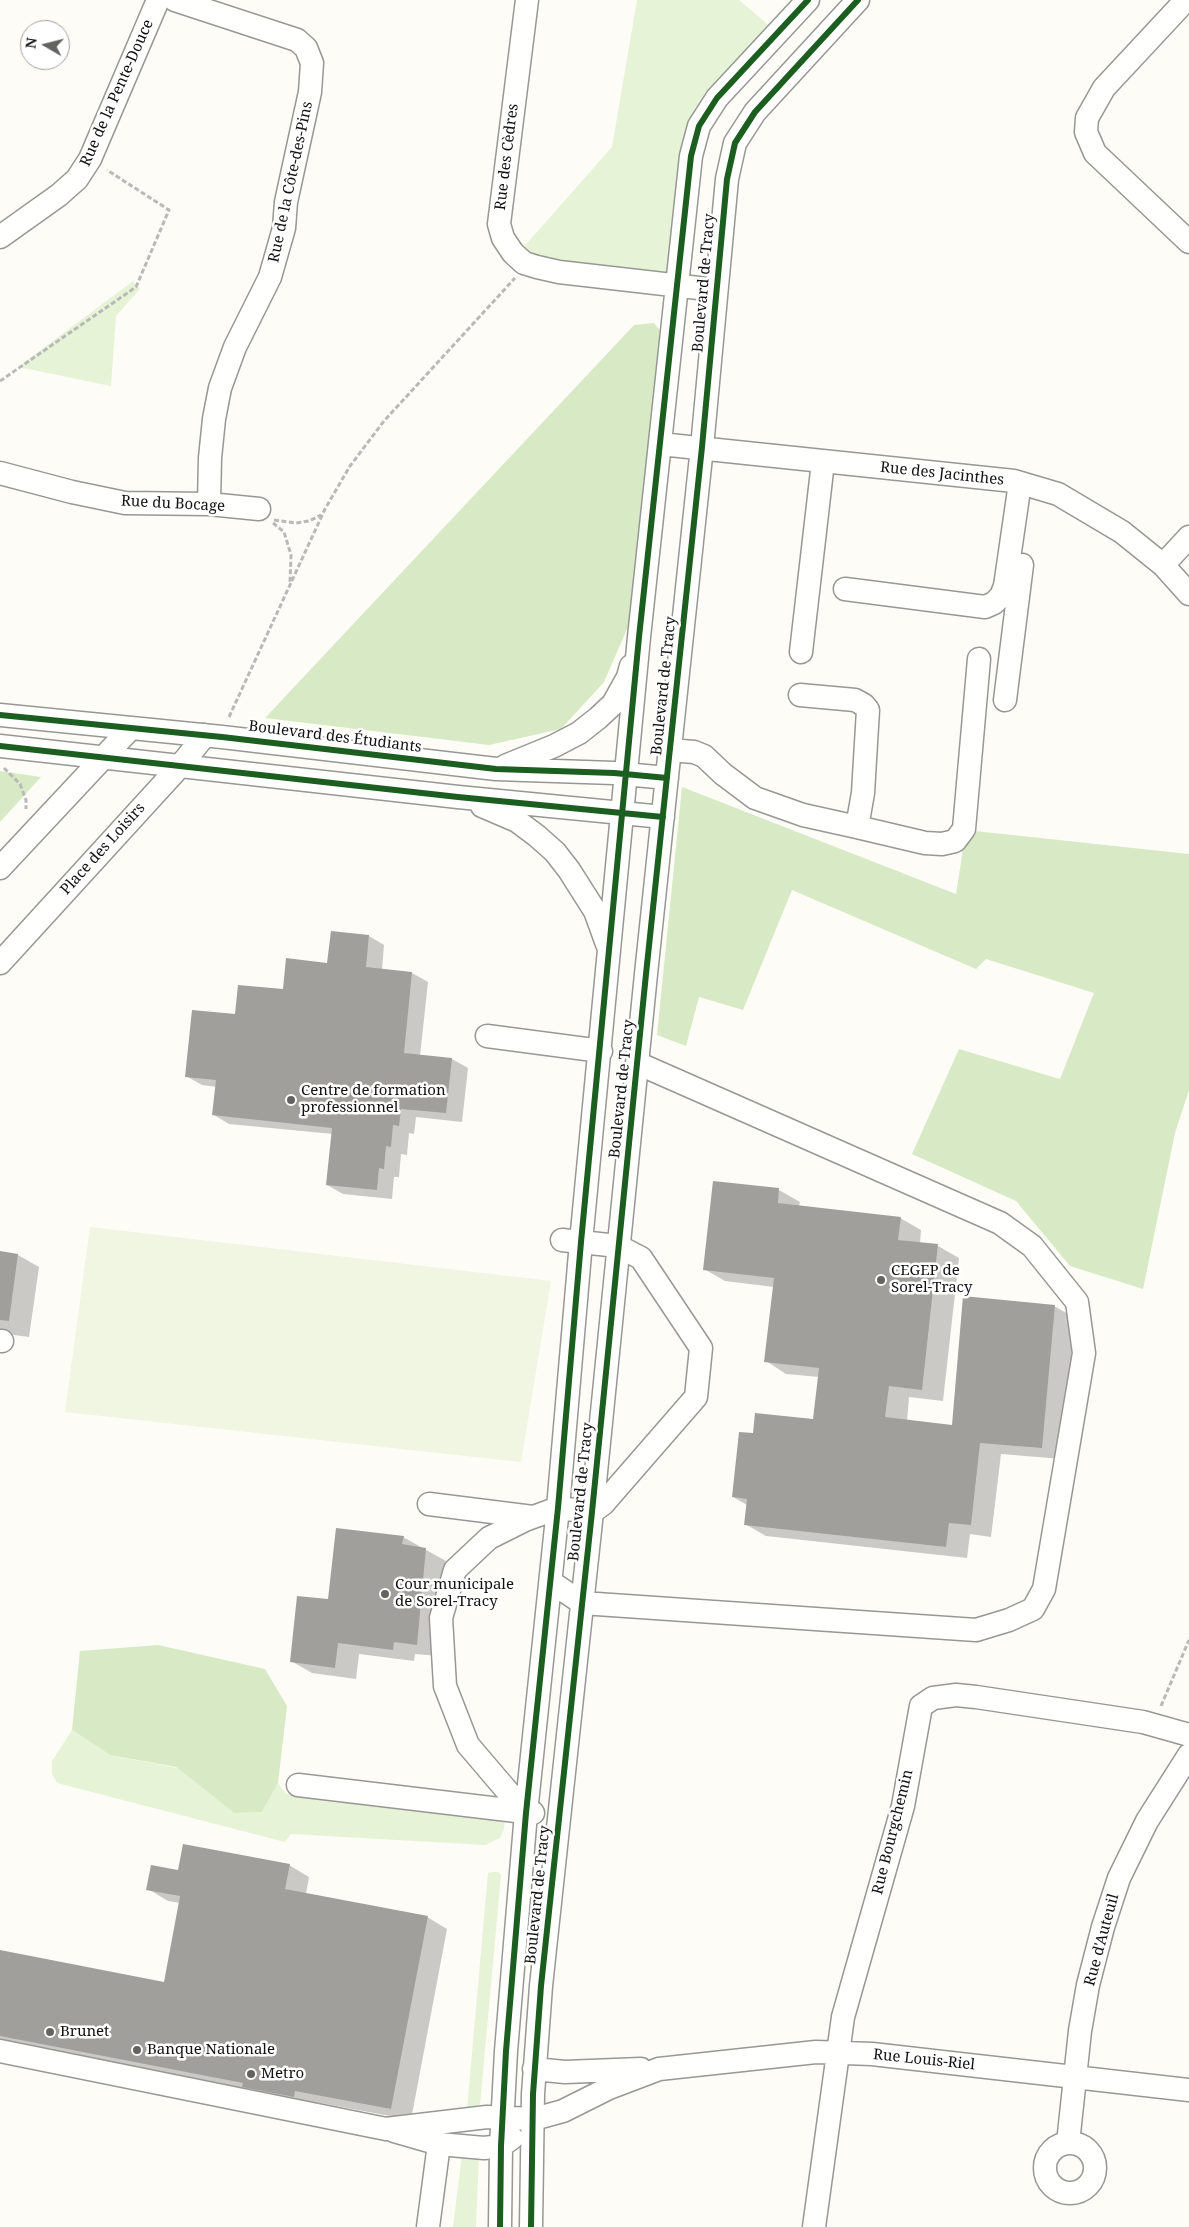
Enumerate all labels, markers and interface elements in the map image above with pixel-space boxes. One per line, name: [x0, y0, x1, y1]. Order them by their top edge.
street label: Rue de la Pente-Douce: [77, 17, 157, 169]
north arrow: [20, 20, 70, 70]
text: N: [20, 36, 41, 50]
street label: Rue de la Côte-des-Pins: [265, 100, 317, 264]
street label: Rue des Cèdres: [492, 103, 522, 211]
street label: Boulevard de Tracy: [689, 213, 719, 353]
street label: Rue des Jacinthes: [879, 459, 1005, 489]
street label: Rue du Bocage: [120, 492, 226, 516]
street label: Boulevard de Tracy: [648, 616, 680, 756]
street label: Boulevard des Étudiants: [247, 717, 423, 757]
street label: Place des Loisirs: [57, 799, 149, 899]
street label: Boulevard de Tracy: [606, 1019, 638, 1159]
place label: Centre de formation professionnel: [301, 1082, 446, 1117]
marker: Centre de formation professionnel: [285, 1094, 297, 1106]
place label: CEGEP de Sorel-Tracy: [891, 1262, 972, 1297]
marker: CEGEP de Sorel-Tracy: [875, 1274, 887, 1286]
street label: Boulevard de Tracy: [565, 1422, 597, 1562]
place label: Cour municipale de Sorel-Tracy: [395, 1576, 514, 1611]
marker: Cour municipale de Sorel-Tracy: [379, 1588, 391, 1600]
street label: Rue Bourgchemin: [869, 1768, 917, 1896]
street label: Boulevard de Tracy: [522, 1825, 554, 1965]
street label: Rue d'Auteuil: [1081, 1892, 1123, 1988]
place label: Brunet: [60, 2023, 109, 2041]
marker: Brunet: [44, 2026, 56, 2038]
place label: Banque Nationale: [147, 2041, 275, 2059]
marker: Banque Nationale: [131, 2044, 143, 2056]
street label: Rue Louis-Riel: [872, 2046, 976, 2074]
place label: Metro: [261, 2065, 304, 2083]
marker: Metro: [245, 2068, 257, 2080]

